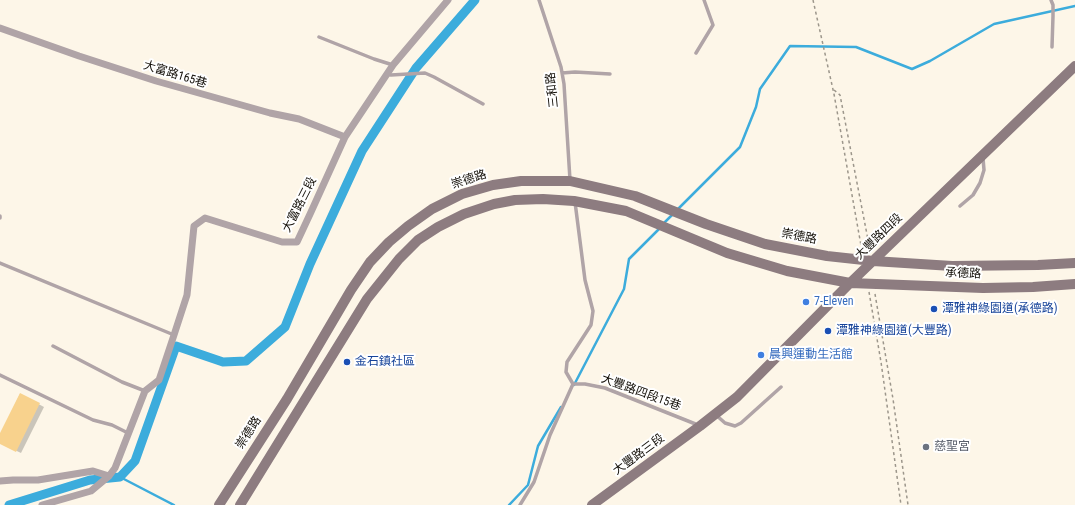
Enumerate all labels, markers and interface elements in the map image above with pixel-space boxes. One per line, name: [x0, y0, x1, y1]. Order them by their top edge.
street label: 大富路165巷: [141, 58, 209, 92]
street label: 三和路: [544, 71, 562, 109]
street label: 崇德路: [450, 168, 488, 192]
street label: 大富路三段: [280, 175, 320, 235]
street label: 大豐路四段: [852, 211, 906, 263]
street label: 崇德路: [780, 226, 818, 248]
street label: 承德路: [945, 266, 981, 282]
place label: 7-Eleven: [814, 295, 854, 309]
marker: 7-Eleven: [801, 297, 811, 307]
place label: 潭雅神綠園道(承德路): [942, 302, 1058, 316]
marker: 潭雅神綠園道(承德路): [929, 304, 939, 314]
place label: 潭雅神綠園道(大豐路): [836, 324, 952, 338]
marker: 潭雅神綠園道(大豐路): [823, 326, 833, 336]
place label: 晨興運動生活館: [769, 348, 853, 362]
marker: 晨興運動生活館: [756, 350, 766, 360]
place label: 金石鎮社區: [355, 355, 415, 369]
marker: 金石鎮社區: [342, 357, 352, 367]
street label: 大豐路四段15巷: [599, 372, 683, 414]
street label: 崇德路: [233, 414, 265, 452]
street label: 大豐路三段: [610, 432, 668, 478]
place label: 慈聖宮: [934, 440, 970, 454]
marker: 慈聖宮: [921, 442, 931, 452]

